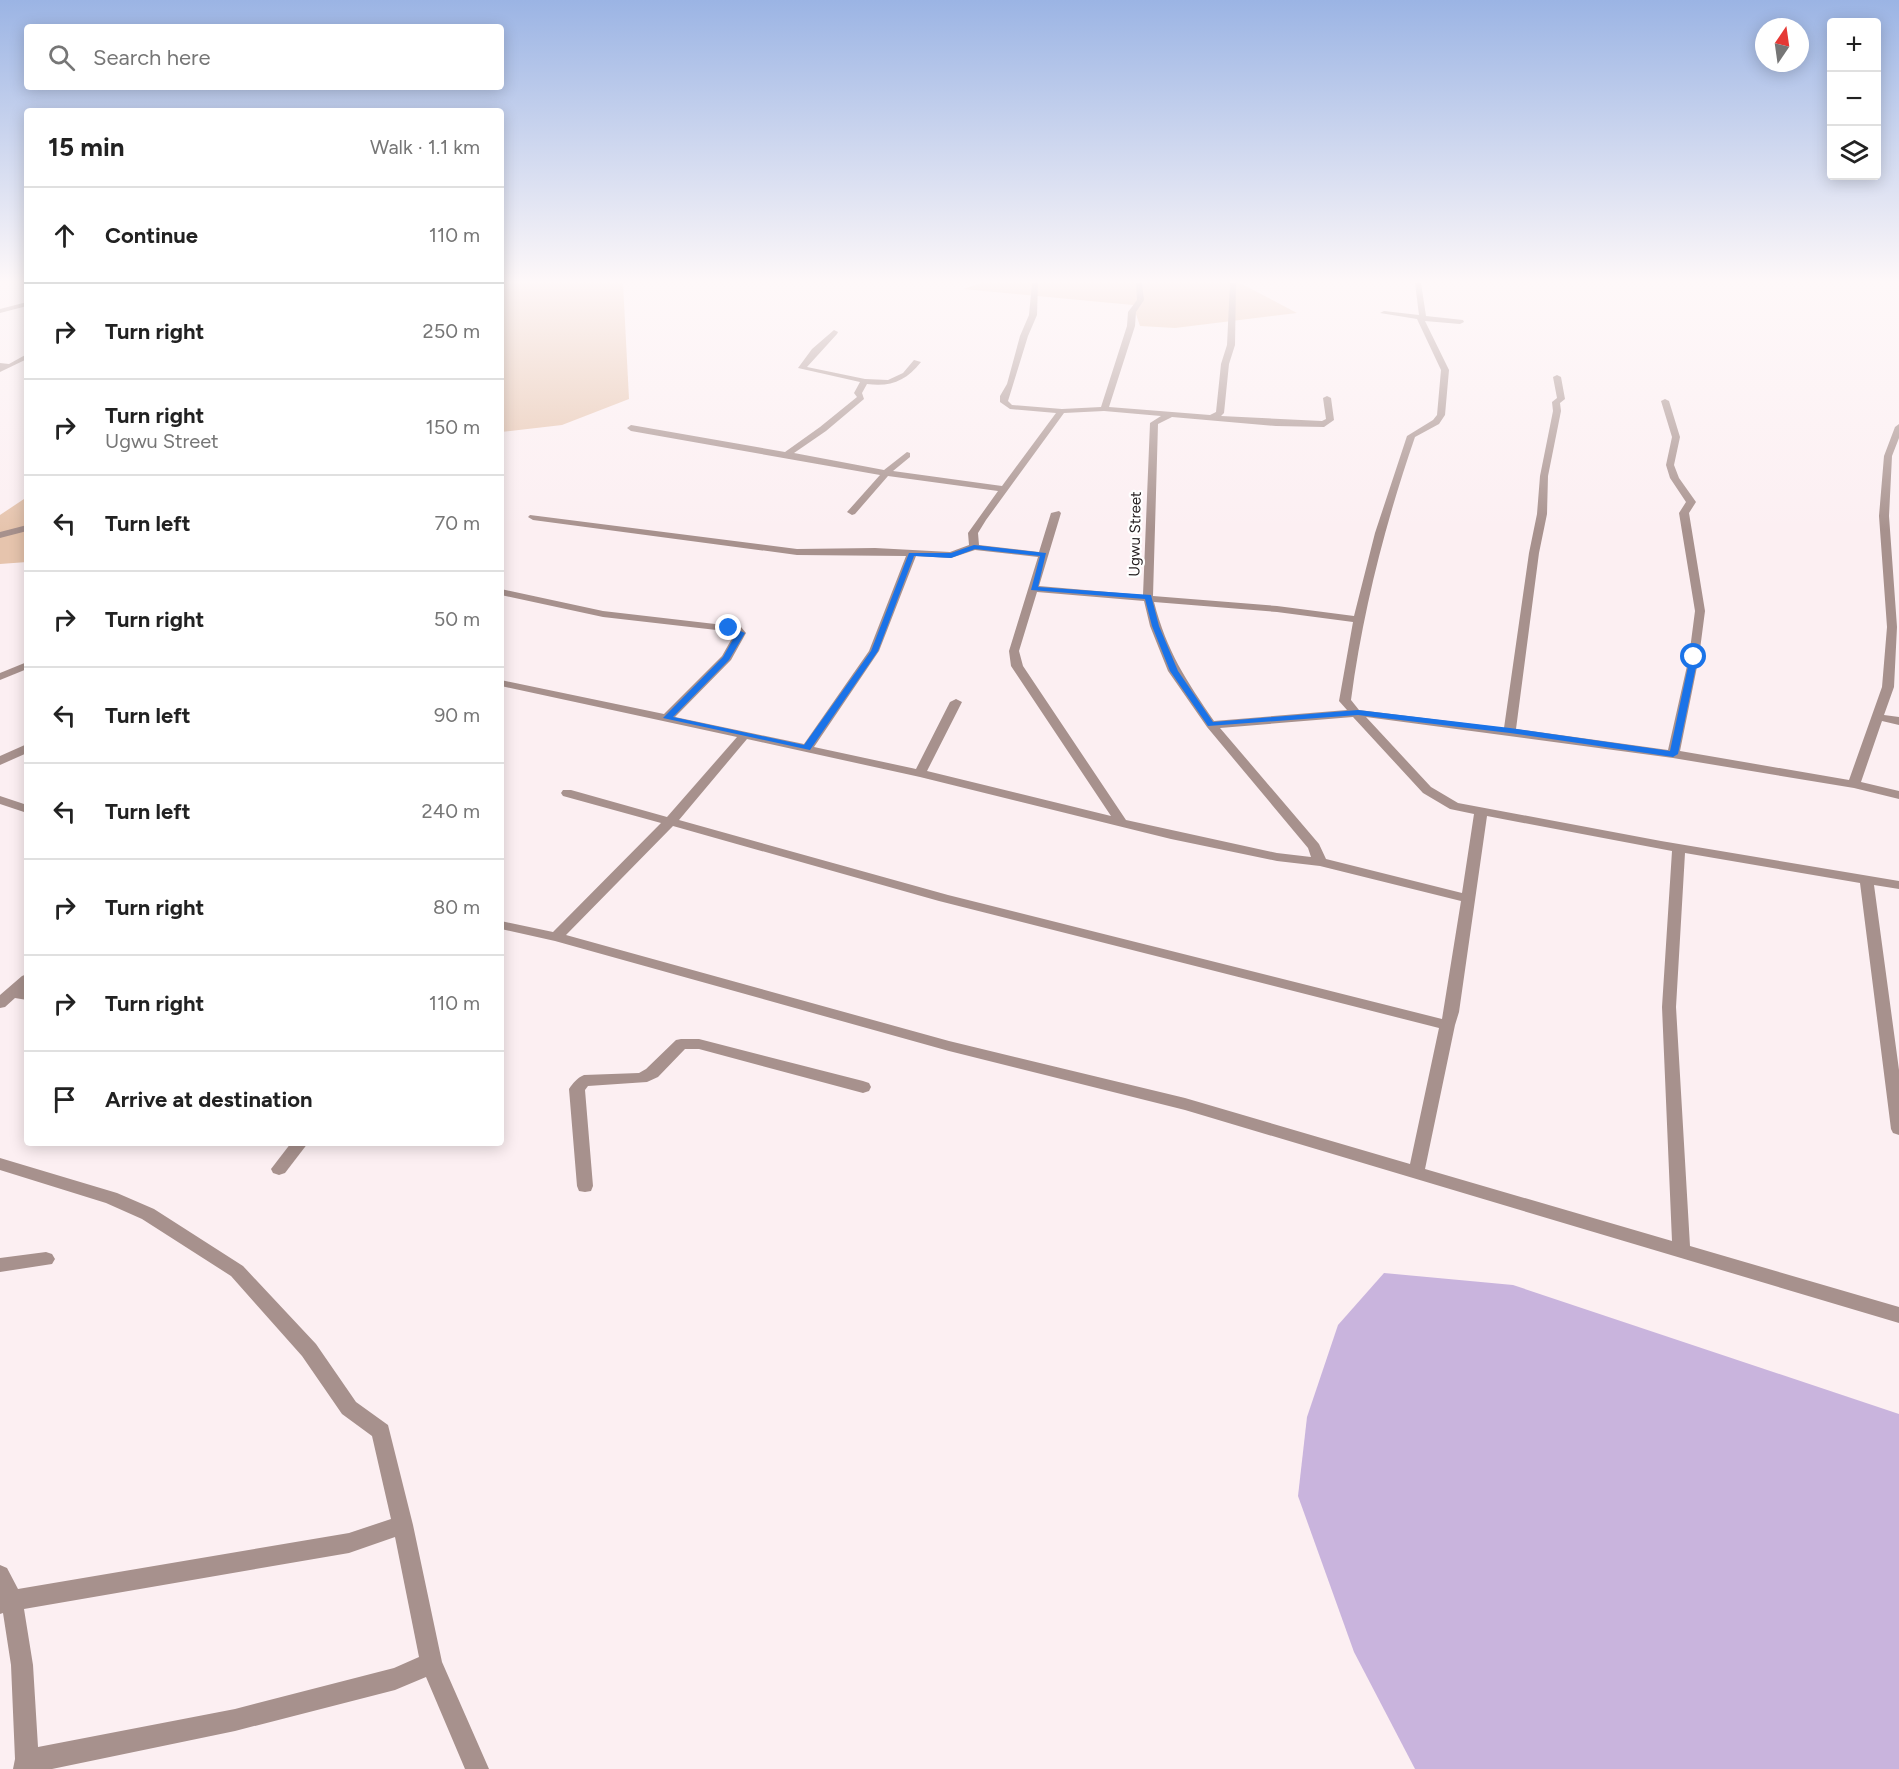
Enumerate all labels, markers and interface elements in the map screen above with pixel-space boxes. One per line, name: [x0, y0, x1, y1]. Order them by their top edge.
north arrow: [1755, 18, 1809, 72]
map controls: [1827, 18, 1881, 180]
button: +: [1827, 18, 1881, 72]
search box: [24, 24, 504, 90]
icon: search: [45, 41, 78, 74]
text: Search here: [93, 44, 211, 71]
button: −: [1827, 72, 1881, 126]
button: layers: [1827, 126, 1881, 180]
text: 15 min: [48, 131, 125, 163]
text: Walk · 1.1 km: [370, 135, 480, 159]
icon: ahead: [48, 219, 81, 252]
text: Continue: [105, 222, 198, 249]
text: 110 m: [429, 223, 480, 247]
icon: right: [48, 315, 81, 348]
text: Turn right: [105, 318, 204, 345]
text: 250 m: [423, 319, 480, 343]
text: Turn right: [105, 402, 204, 429]
icon: right: [48, 411, 81, 444]
text: 150 m: [425, 415, 480, 439]
text: Ugwu Street: [105, 429, 219, 453]
street label: Ugwu Street: [1125, 491, 1145, 577]
icon: left: [48, 507, 81, 540]
text: Turn left: [105, 510, 191, 537]
text: 70 m: [434, 511, 480, 535]
icon: right: [48, 603, 81, 636]
text: Turn right: [105, 606, 204, 633]
text: 50 m: [434, 607, 480, 631]
route end: [715, 614, 741, 640]
route start: [1680, 643, 1706, 669]
icon: left: [48, 699, 81, 732]
text: Turn left: [105, 702, 191, 729]
text: 90 m: [434, 703, 480, 727]
icon: left: [48, 795, 81, 828]
text: Turn left: [105, 798, 191, 825]
text: 240 m: [422, 799, 480, 823]
icon: right: [48, 891, 81, 924]
text: Turn right: [105, 894, 204, 921]
text: 80 m: [433, 895, 480, 919]
icon: right: [48, 987, 81, 1020]
text: Turn right: [105, 990, 204, 1017]
text: 110 m: [429, 991, 480, 1015]
icon: arrive: [48, 1083, 81, 1116]
text: Arrive at destination: [105, 1086, 313, 1113]

